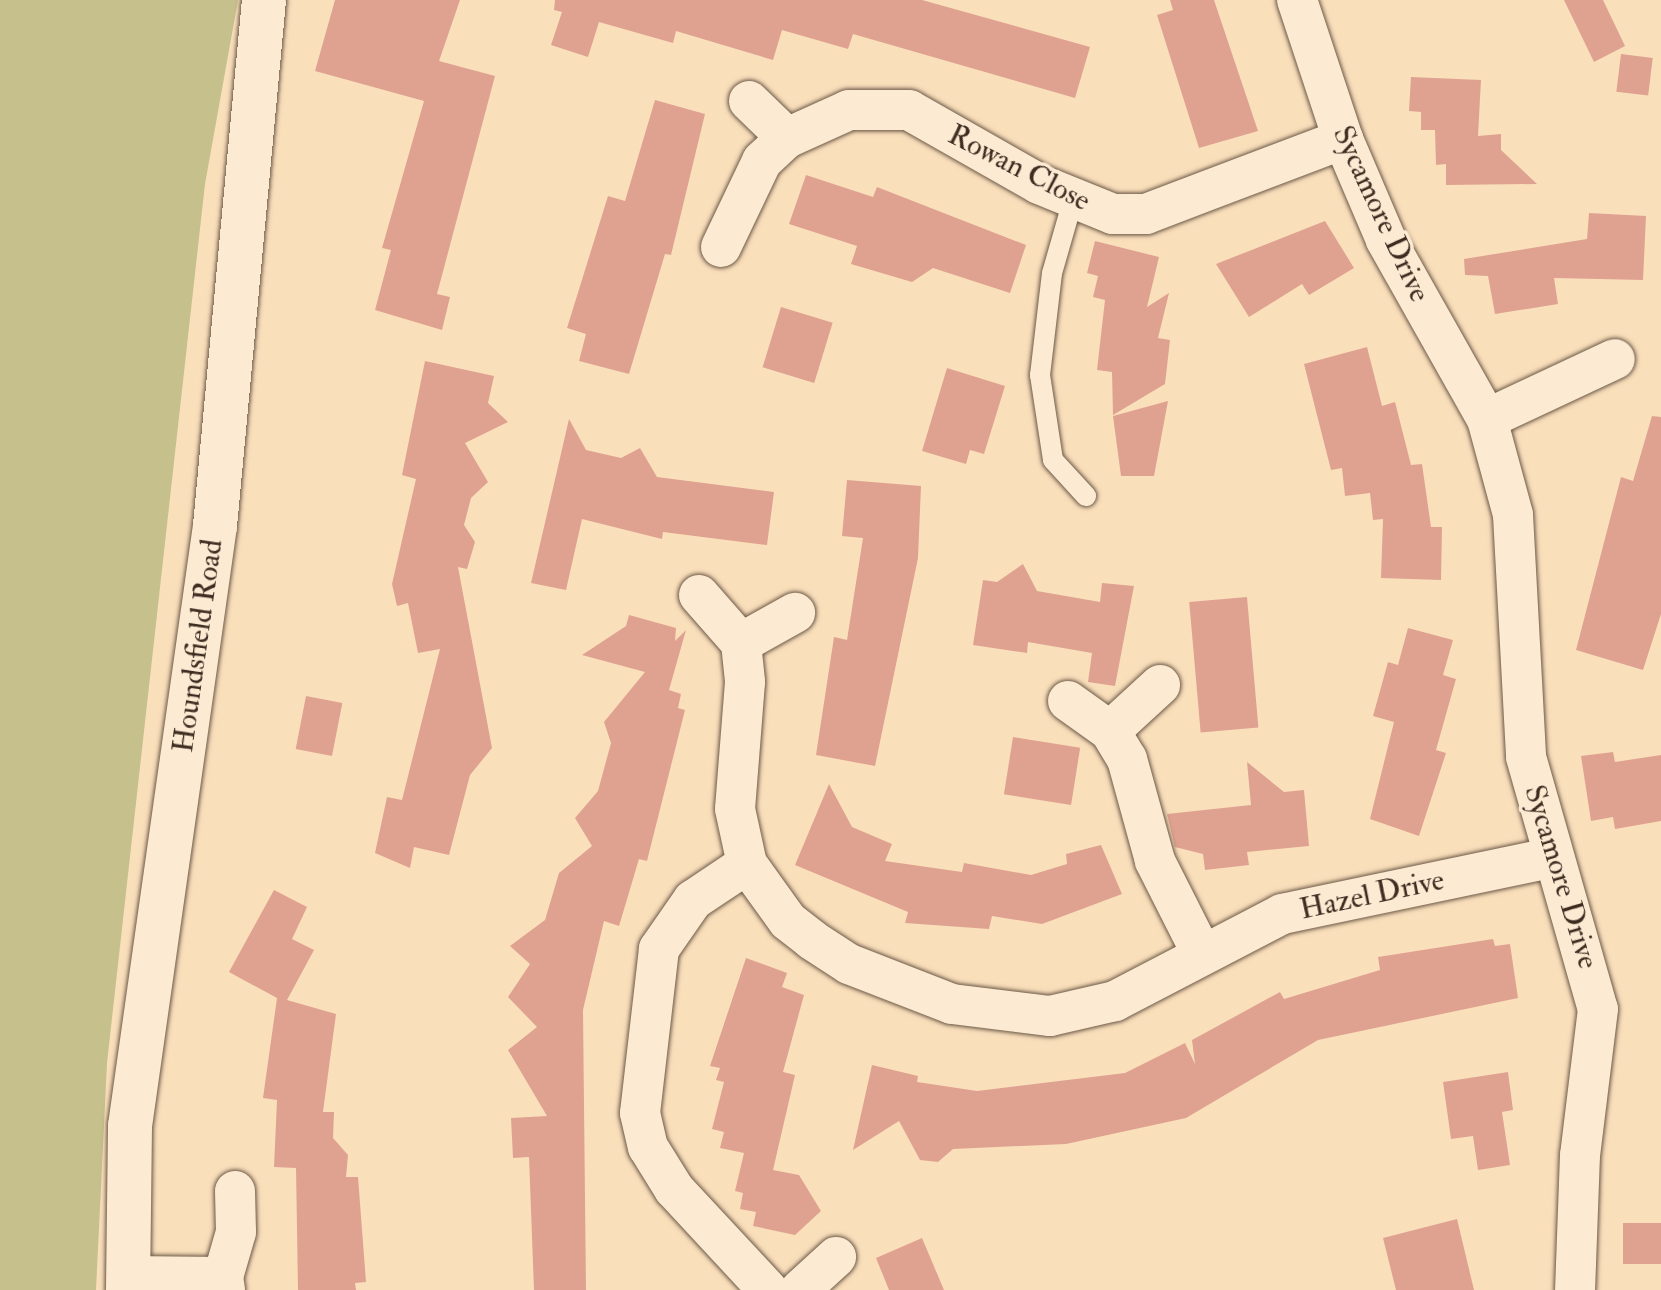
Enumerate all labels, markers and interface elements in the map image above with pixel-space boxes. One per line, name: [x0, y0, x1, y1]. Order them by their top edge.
street label: Rowan Close: [942, 117, 1096, 219]
street label: Sycamore Drive: [1325, 120, 1437, 308]
street label: Houndsfield Road: [165, 537, 231, 755]
street label: Sycamore Drive: [1516, 781, 1606, 973]
street label: Hazel Drive: [1297, 862, 1447, 928]

